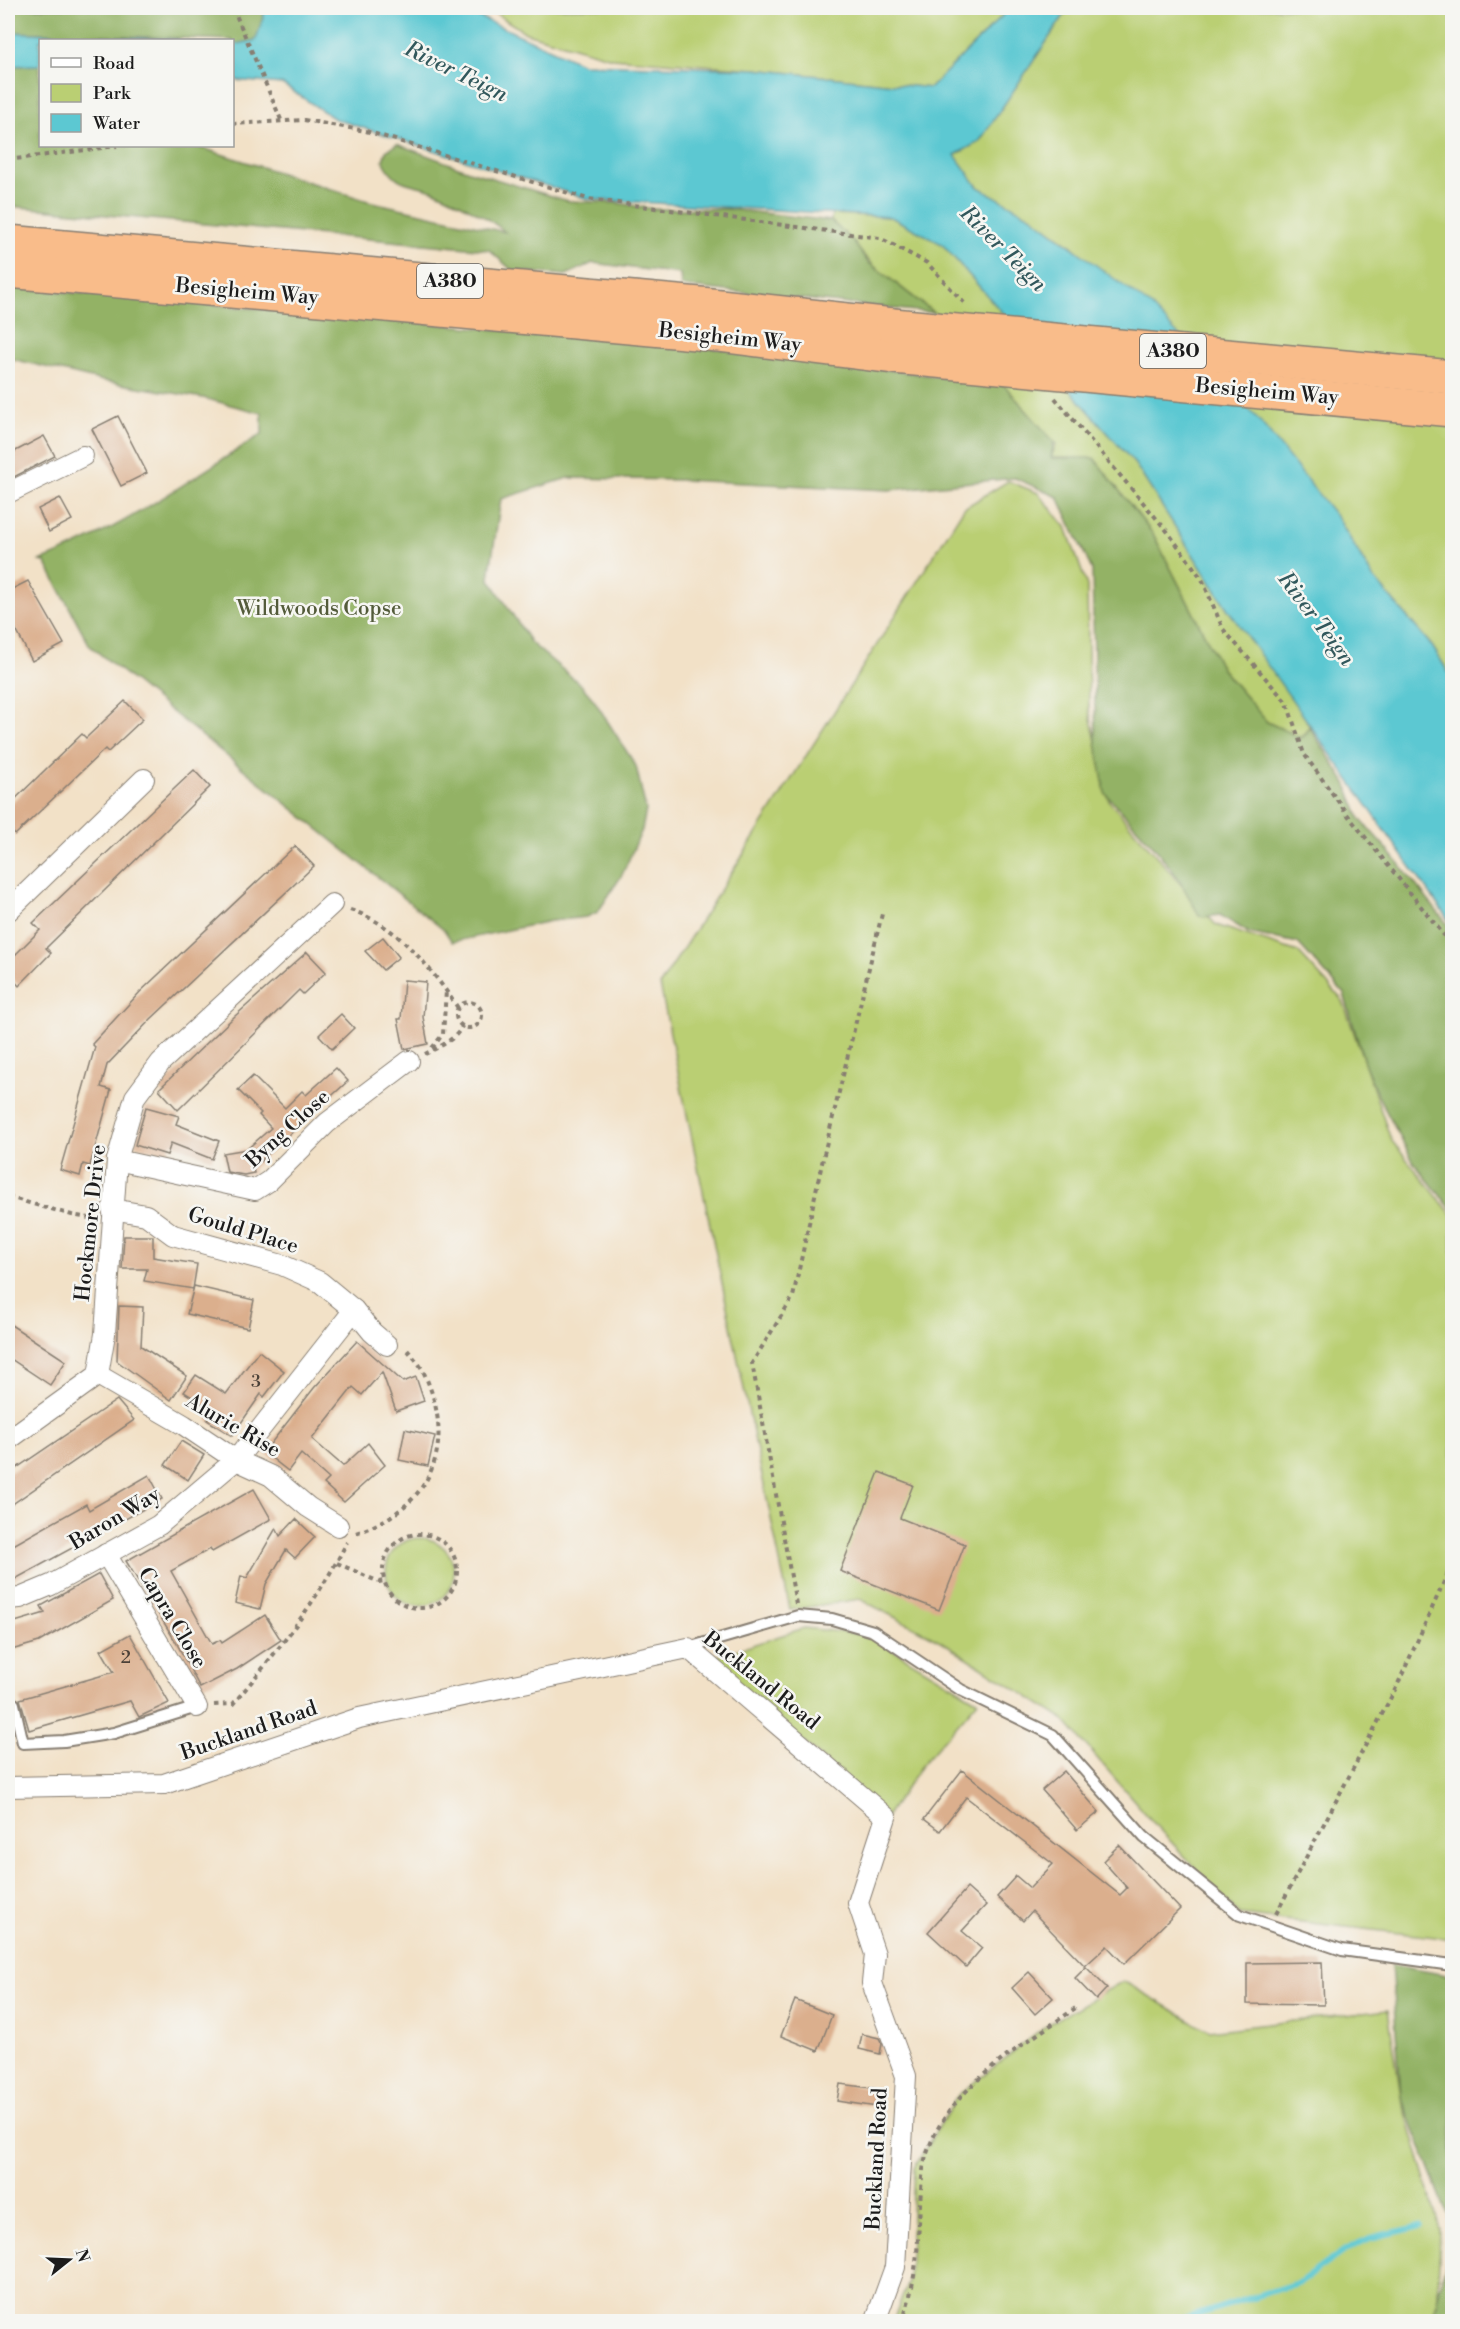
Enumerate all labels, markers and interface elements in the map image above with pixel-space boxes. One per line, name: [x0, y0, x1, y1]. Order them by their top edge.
water label: River Teign: [399, 35, 512, 109]
legend: [39, 39, 234, 147]
text: Road: [93, 52, 136, 75]
text: Park: [93, 82, 132, 105]
text: Water: [92, 112, 141, 135]
water label: River Teign: [953, 199, 1052, 298]
road number: A380: [417, 264, 483, 298]
street label: Besigheim Way: [173, 273, 320, 311]
street label: Besigheim Way: [656, 317, 804, 359]
road number: A380: [1140, 334, 1206, 368]
street label: Besigheim Way: [1193, 373, 1340, 411]
water label: River Teign: [1271, 566, 1361, 672]
park label: Wildwoods Copse: [235, 596, 402, 622]
street label: Byng Close: [240, 1084, 336, 1174]
street label: Hockmore Drive: [70, 1143, 112, 1303]
street label: Gould Place: [185, 1202, 301, 1260]
house number: 3: [251, 1370, 261, 1393]
street label: Aluric Rise: [180, 1388, 285, 1464]
street label: Baron Way: [64, 1481, 166, 1557]
street label: Capra Close: [132, 1563, 212, 1673]
street label: Buckland Road: [697, 1625, 825, 1736]
house number: 2: [121, 1646, 131, 1669]
street label: Buckland Road: [176, 1695, 321, 1767]
street label: Buckland Road: [860, 2087, 894, 2232]
north arrow: [39, 2230, 99, 2290]
text: N: [71, 2247, 94, 2265]

